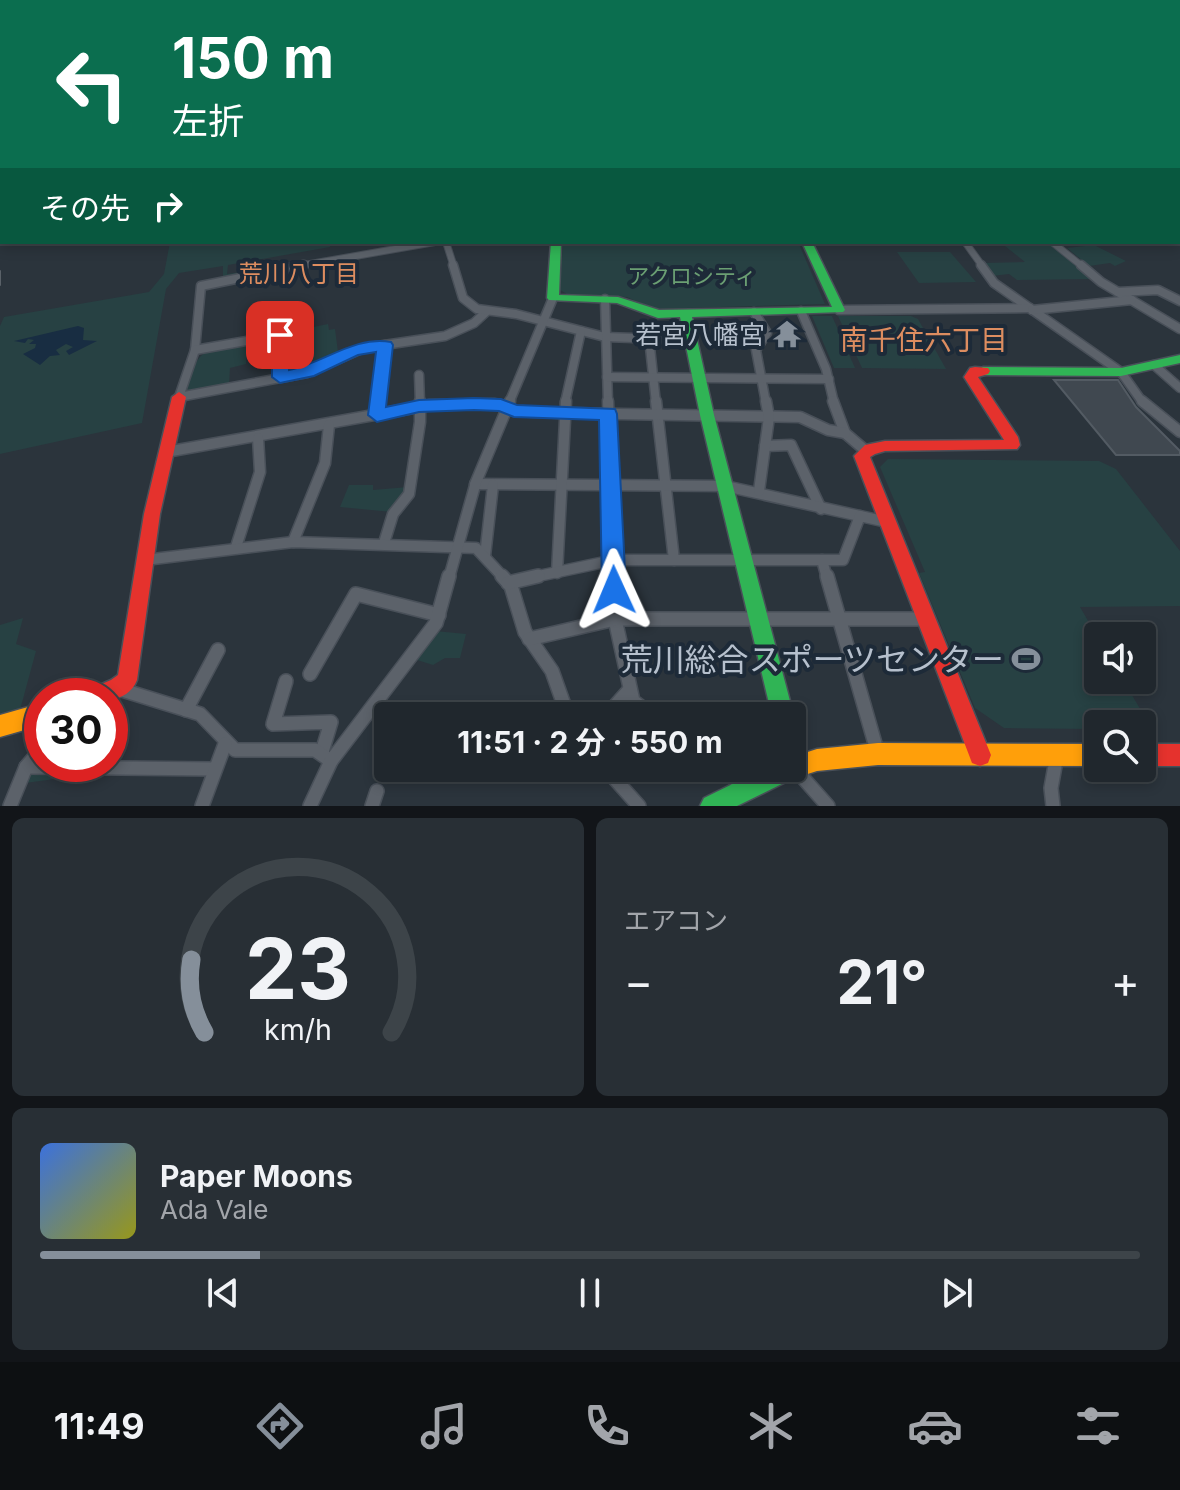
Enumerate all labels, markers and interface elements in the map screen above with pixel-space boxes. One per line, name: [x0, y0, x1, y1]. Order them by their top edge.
text: 150 m: [172, 24, 334, 92]
icon: left: [40, 32, 144, 136]
text: 左折: [172, 99, 244, 143]
icon: right: [146, 184, 190, 228]
text: その先: [40, 190, 130, 226]
district label: 荒川八丁目: [239, 259, 359, 288]
park label: アクロシティ: [627, 263, 757, 289]
pin: [246, 301, 314, 369]
icon: arrive: [258, 313, 302, 357]
place label: 若宮八幡宮: [635, 319, 765, 350]
temple icon: 若宮八幡宮: [772, 319, 802, 349]
district label: 南千住六丁目: [840, 323, 1008, 357]
position arrow: [572, 548, 656, 632]
map controls: [1084, 622, 1156, 782]
button: sound: [1084, 622, 1156, 694]
place label: 荒川総合スポーツセンター: [621, 640, 1004, 679]
sports icon: 荒川総合スポーツセンター: [1011, 644, 1041, 674]
speed limit sign: 30: [24, 678, 128, 782]
button: search: [1084, 710, 1156, 782]
text: 11:51 · 2 分 · 550 m: [457, 724, 723, 760]
text: エアコン: [624, 905, 728, 936]
text: 23: [245, 918, 351, 1019]
text: 21°: [836, 946, 928, 1018]
text: −: [624, 955, 653, 1009]
text: +: [1111, 955, 1140, 1009]
text: km/h: [264, 1012, 332, 1047]
text: Paper Moons: [160, 1158, 353, 1194]
text: Ada Vale: [160, 1194, 268, 1225]
icon: previous: [201, 1271, 245, 1315]
icon: pause: [568, 1271, 612, 1315]
icon: next: [935, 1271, 979, 1315]
icon: directions: [252, 1398, 308, 1454]
icon: music: [416, 1398, 472, 1454]
icon: phone: [579, 1398, 635, 1454]
icon: climate: [743, 1398, 799, 1454]
icon: car: [907, 1398, 963, 1454]
icon: filters: [1070, 1398, 1126, 1454]
text: 11:49: [54, 1404, 145, 1448]

